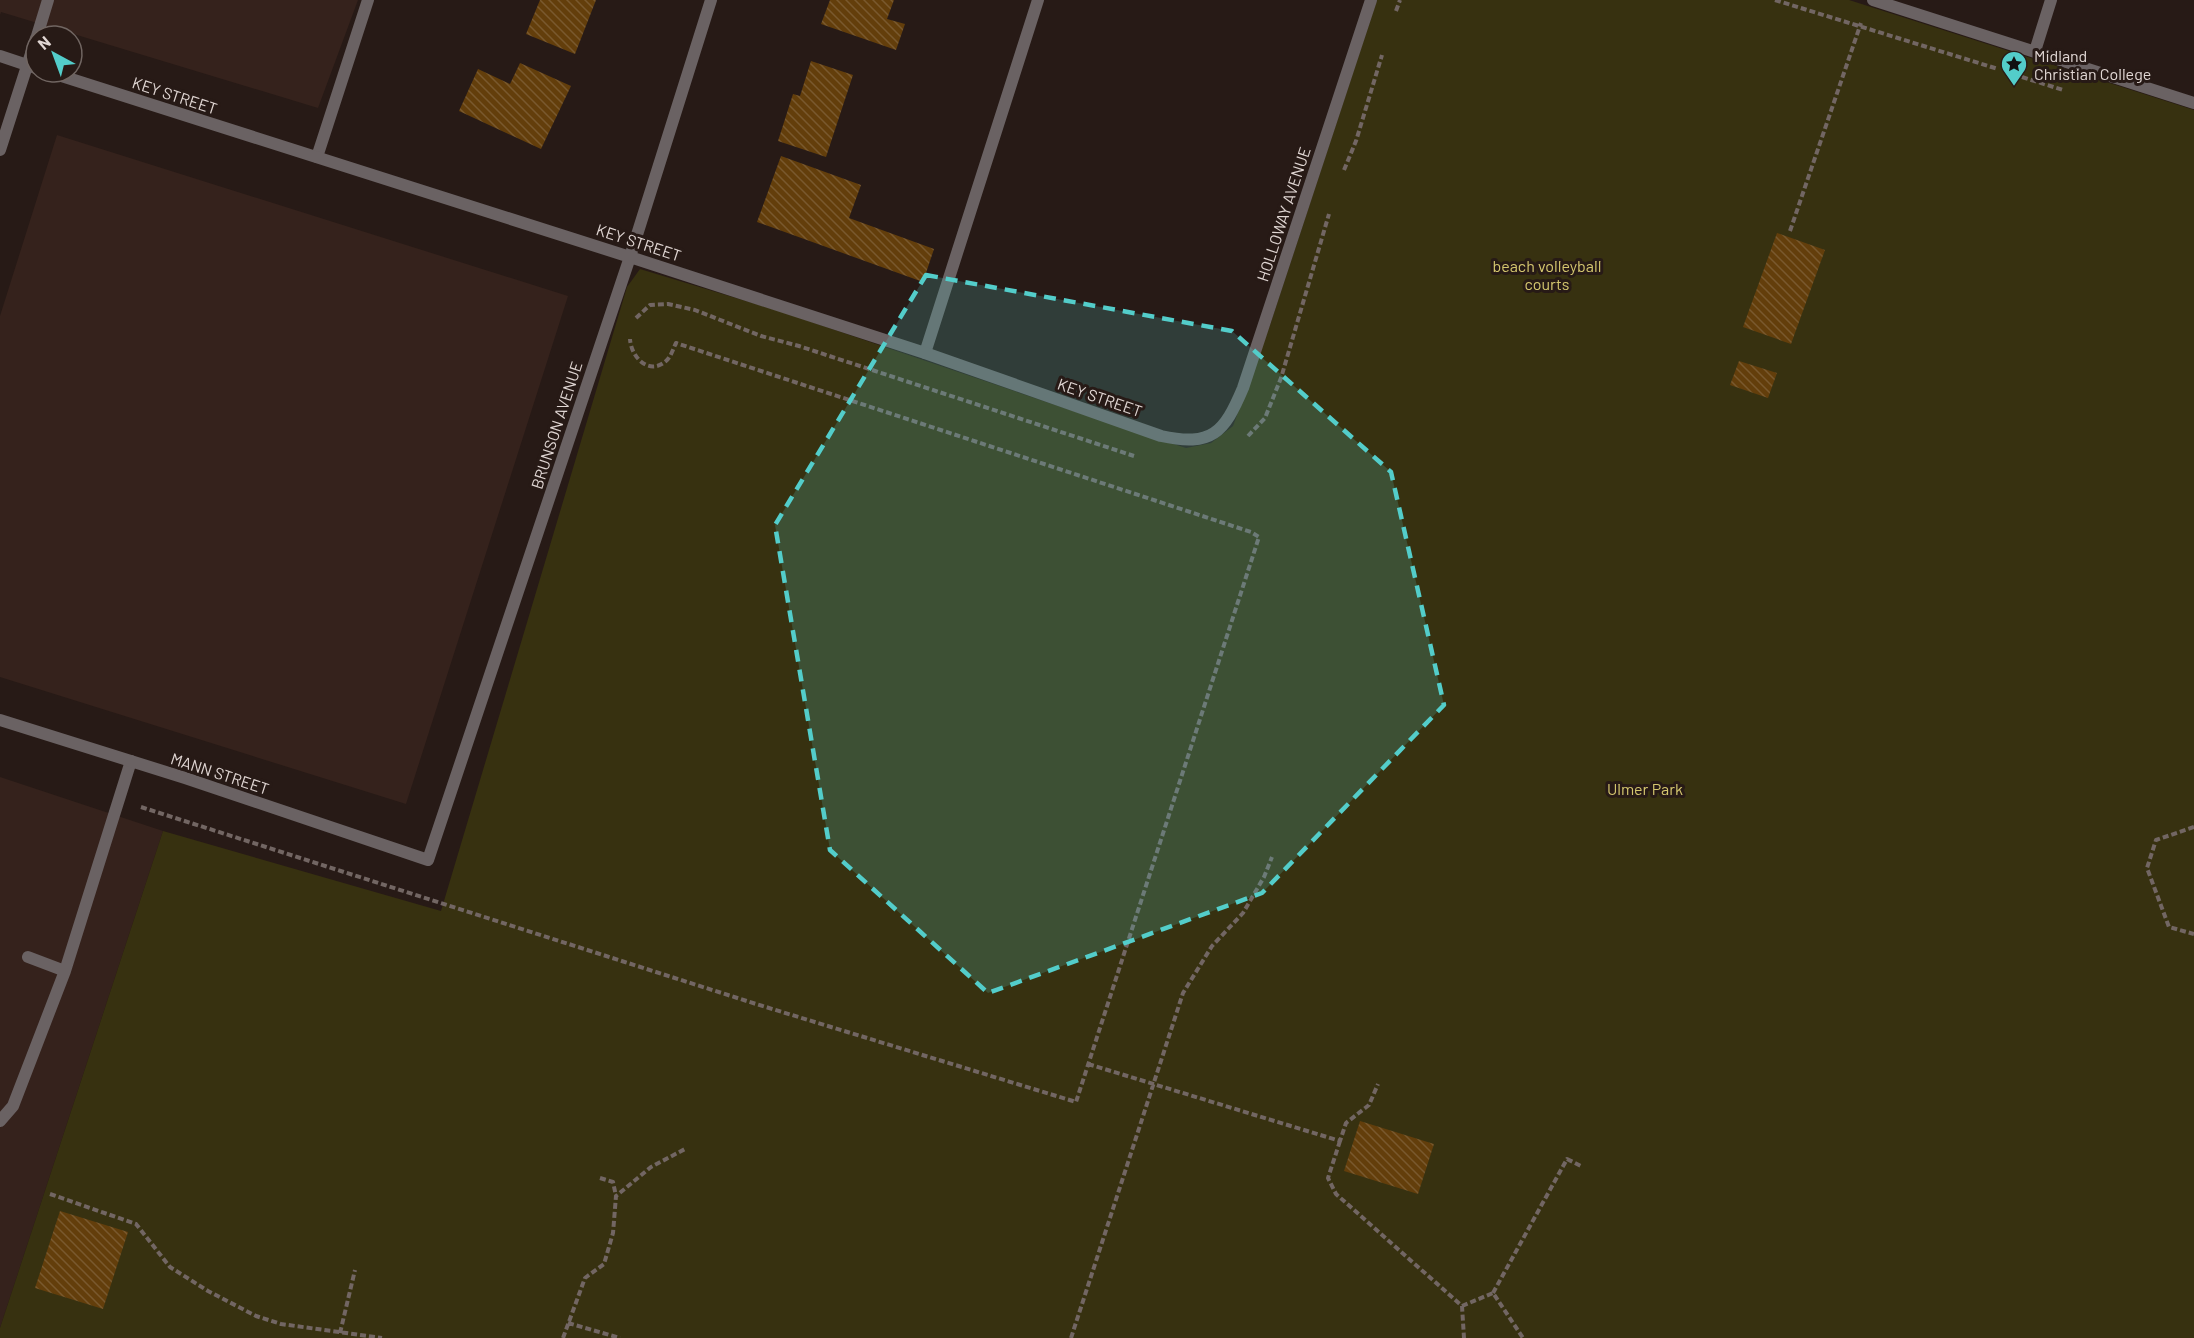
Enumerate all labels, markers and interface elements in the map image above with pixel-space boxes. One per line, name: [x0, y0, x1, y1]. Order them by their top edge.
north arrow: [24, 24, 84, 84]
text: N: [34, 32, 54, 53]
place label: Midland Christian College: [2034, 46, 2151, 83]
place icon: Midland Christian College: [1999, 49, 2029, 87]
street label: KEY STREET: [130, 72, 220, 118]
street label: HOLLOWAY AVENUE: [1252, 144, 1314, 284]
street label: KEY STREET: [594, 219, 684, 265]
park label: beach volleyball courts: [1493, 256, 1601, 293]
street label: BRUNSON AVENUE: [526, 359, 586, 491]
street label: KEY STREET: [1055, 374, 1145, 420]
street label: MANN STREET: [168, 748, 272, 798]
park label: Ulmer Park: [1607, 779, 1683, 798]

